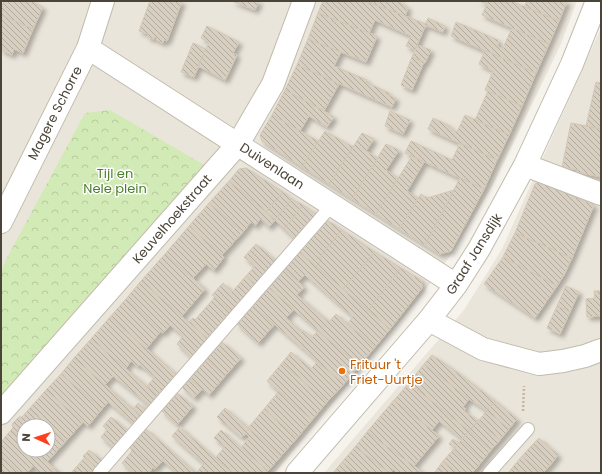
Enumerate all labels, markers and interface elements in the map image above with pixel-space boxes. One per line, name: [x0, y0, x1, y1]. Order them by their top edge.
street label: Magere Schorre: [23, 63, 87, 163]
street label: Duivenlaan: [236, 138, 308, 194]
park label: Tijl en Nele plein: [83, 164, 147, 198]
street label: Keuvelhoekstraat: [128, 170, 216, 268]
street label: Graaf Jansdijk: [441, 209, 507, 298]
place label: Frituur 't Friet-Uurtje: [350, 355, 423, 389]
marker: Frituur 't Friet-Uurtje: [337, 366, 347, 376]
north arrow: [16, 418, 56, 458]
text: N: [18, 433, 34, 442]

